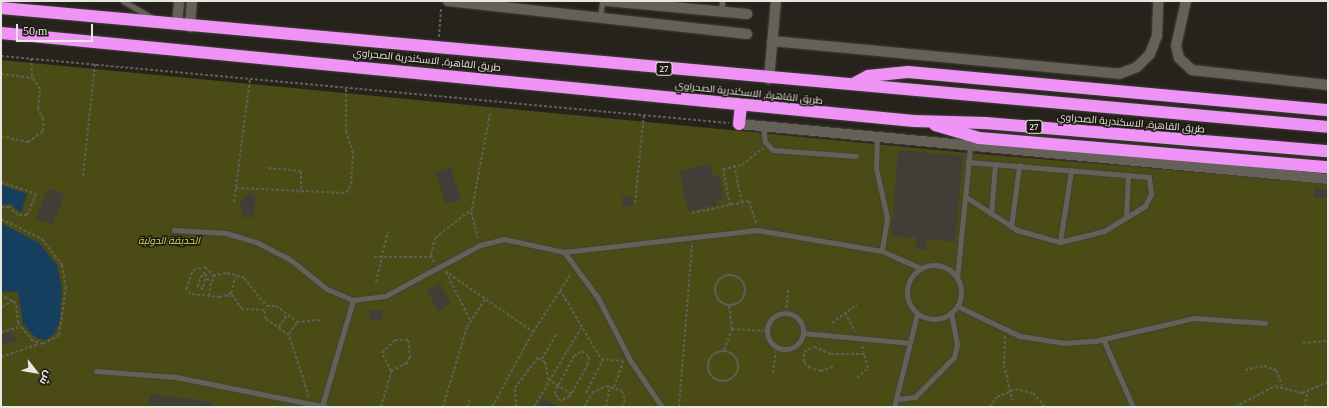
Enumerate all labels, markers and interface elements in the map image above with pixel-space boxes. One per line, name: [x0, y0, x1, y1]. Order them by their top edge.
scale bar: [18, 16, 95, 42]
text: 50 m: [23, 24, 47, 38]
street label: طريق القاهرة, الاسكندرية الصحراوي: [352, 46, 502, 74]
road number: 27: [655, 62, 673, 76]
street label: طريق القاهرة, الاسكندرية الصحراوي: [674, 79, 824, 107]
street label: طريق القاهرة, الاسكندرية الصحراوي: [1056, 111, 1206, 135]
road number: 27: [1025, 120, 1043, 134]
park label: الحديقة الدولية: [138, 235, 200, 247]
north arrow: [16, 352, 56, 392]
text: ش: [38, 369, 55, 387]

